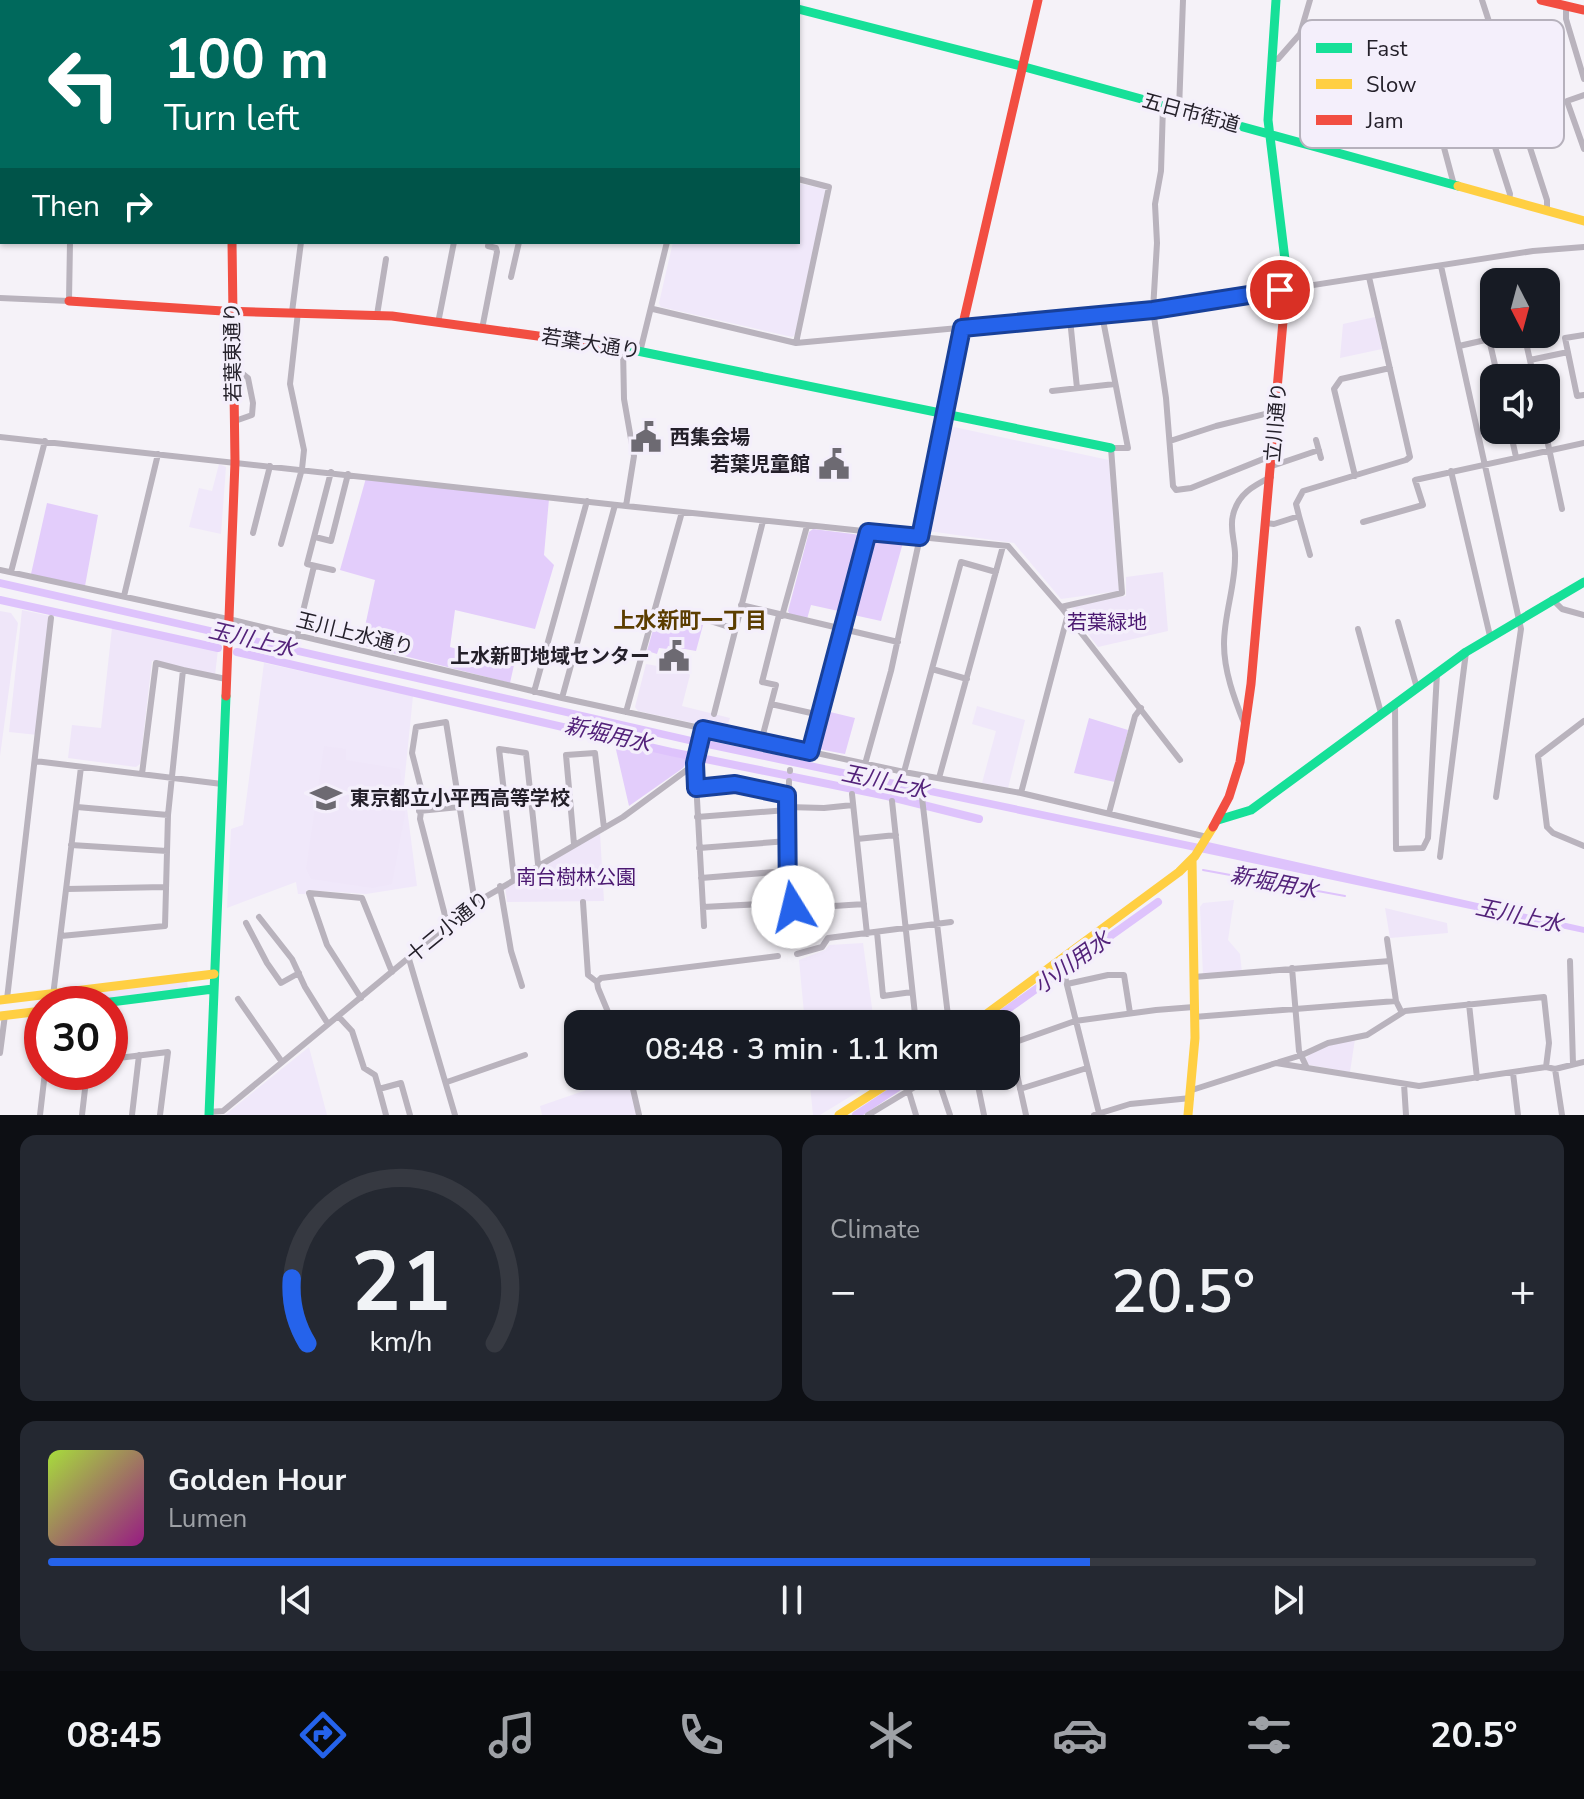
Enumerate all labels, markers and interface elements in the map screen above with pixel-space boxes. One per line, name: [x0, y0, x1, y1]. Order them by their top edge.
legend: [1300, 20, 1564, 148]
text: 100 m: [164, 21, 329, 98]
icon: left: [32, 32, 136, 136]
text: Fast: [1366, 34, 1408, 64]
text: Slow: [1366, 70, 1417, 100]
street label: 五日市街道: [1139, 87, 1243, 139]
text: Turn left: [164, 94, 299, 143]
text: Jam: [1365, 106, 1404, 136]
icon: right: [116, 184, 160, 228]
text: Then: [32, 186, 100, 227]
pin: [1246, 256, 1314, 324]
icon: arrive: [1258, 268, 1302, 312]
north arrow: [1480, 268, 1560, 348]
map controls: [1480, 268, 1560, 444]
street label: 若葉東通り: [219, 302, 247, 402]
street label: 若葉大通り: [540, 323, 642, 365]
button: sound: [1480, 364, 1560, 444]
street label: 立川通り: [1259, 381, 1293, 463]
public building icon: 西集会場: [629, 420, 663, 454]
place label: 西集会場: [670, 424, 750, 451]
public building icon: 若葉児童館: [817, 447, 851, 481]
place label: 若葉児童館: [710, 451, 810, 478]
street label: 玉川上水通り: [294, 606, 416, 662]
district label: 上水新町一丁目: [613, 606, 767, 636]
park label: 若葉緑地: [1067, 609, 1147, 636]
water label: 玉川上水: [206, 615, 300, 665]
public building icon: 上水新町地域センター: [657, 639, 691, 673]
place label: 上水新町地域センター: [450, 643, 650, 670]
water label: 新堀用水: [562, 710, 656, 760]
water label: 玉川上水: [839, 758, 933, 806]
school or university icon: 東京都立小平西高等学校: [309, 781, 343, 815]
place label: 東京都立小平西高等学校: [350, 785, 570, 812]
water label: 新堀用水: [1228, 860, 1322, 907]
park label: 南台樹林公園: [516, 864, 636, 891]
position arrow: [751, 865, 835, 949]
street label: 十二小通り: [401, 885, 495, 969]
water label: 玉川上水: [1473, 892, 1567, 940]
water label: 小川用水: [1028, 924, 1118, 1001]
speed limit sign: 30: [24, 986, 128, 1090]
text: 08:48 · 3 min · 1.1 km: [645, 1029, 939, 1070]
text: Climate: [830, 1212, 920, 1247]
text: 21: [351, 1226, 451, 1339]
text: 20.5°: [1111, 1251, 1255, 1333]
text: −: [830, 1262, 856, 1322]
text: +: [1510, 1262, 1536, 1322]
text: km/h: [370, 1322, 432, 1361]
text: Golden Hour: [168, 1460, 346, 1501]
text: Lumen: [168, 1501, 247, 1536]
icon: previous: [274, 1578, 318, 1622]
icon: pause: [770, 1578, 814, 1622]
icon: next: [1266, 1578, 1310, 1622]
icon: directions: [295, 1707, 351, 1763]
icon: music: [484, 1707, 540, 1763]
icon: phone: [673, 1707, 729, 1763]
icon: climate: [863, 1707, 919, 1763]
icon: car: [1052, 1707, 1108, 1763]
icon: filters: [1241, 1707, 1297, 1763]
text: 08:45: [67, 1711, 162, 1760]
text: 20.5°: [1430, 1711, 1517, 1760]

